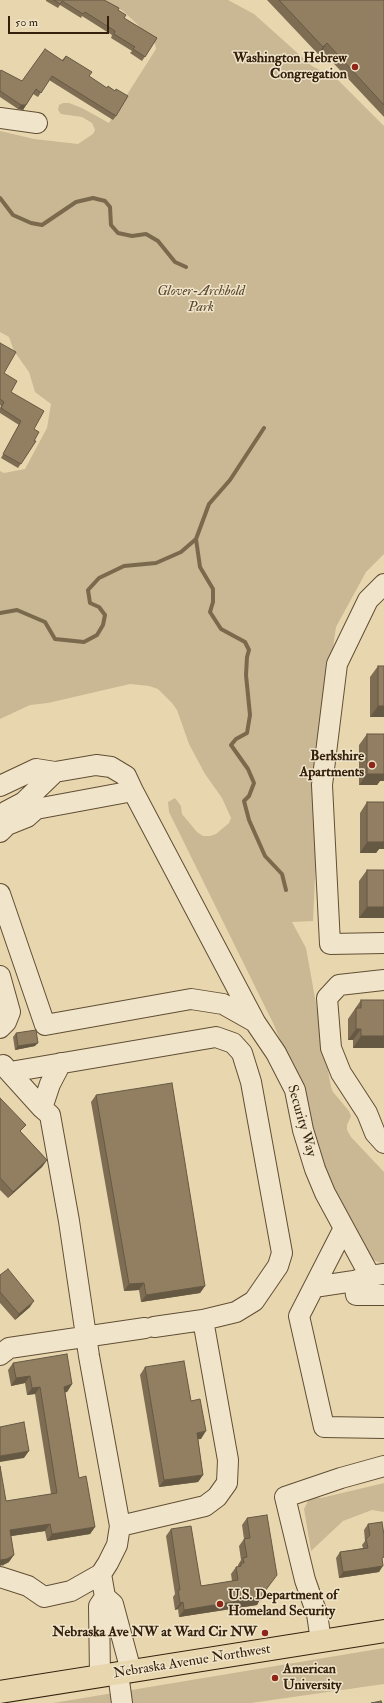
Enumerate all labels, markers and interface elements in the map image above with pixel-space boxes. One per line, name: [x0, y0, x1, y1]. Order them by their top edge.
scale bar: [10, 8, 111, 34]
text: 50 m: [15, 15, 38, 30]
place label: Washington Hebrew Congregation: [233, 51, 347, 84]
marker: Washington Hebrew Congregation: [350, 62, 360, 72]
park label: Glover-Archbold Park: [157, 284, 245, 316]
place label: Berkshire Apartments: [299, 749, 364, 782]
marker: Berkshire Apartments: [367, 760, 377, 770]
street label: Security Way: [283, 1083, 319, 1159]
place label: U.S. Department of Homeland Security: [228, 1588, 338, 1620]
marker: U.S. Department of Homeland Security: [215, 1599, 225, 1609]
place label: Nebraska Ave NW at Ward Cir NW: [52, 1625, 257, 1641]
marker: Nebraska Ave NW at Ward Cir NW: [260, 1628, 270, 1638]
street label: Nebraska Avenue Northwest: [112, 1641, 272, 1683]
place label: American University: [283, 1662, 341, 1694]
marker: American University: [270, 1673, 280, 1683]

